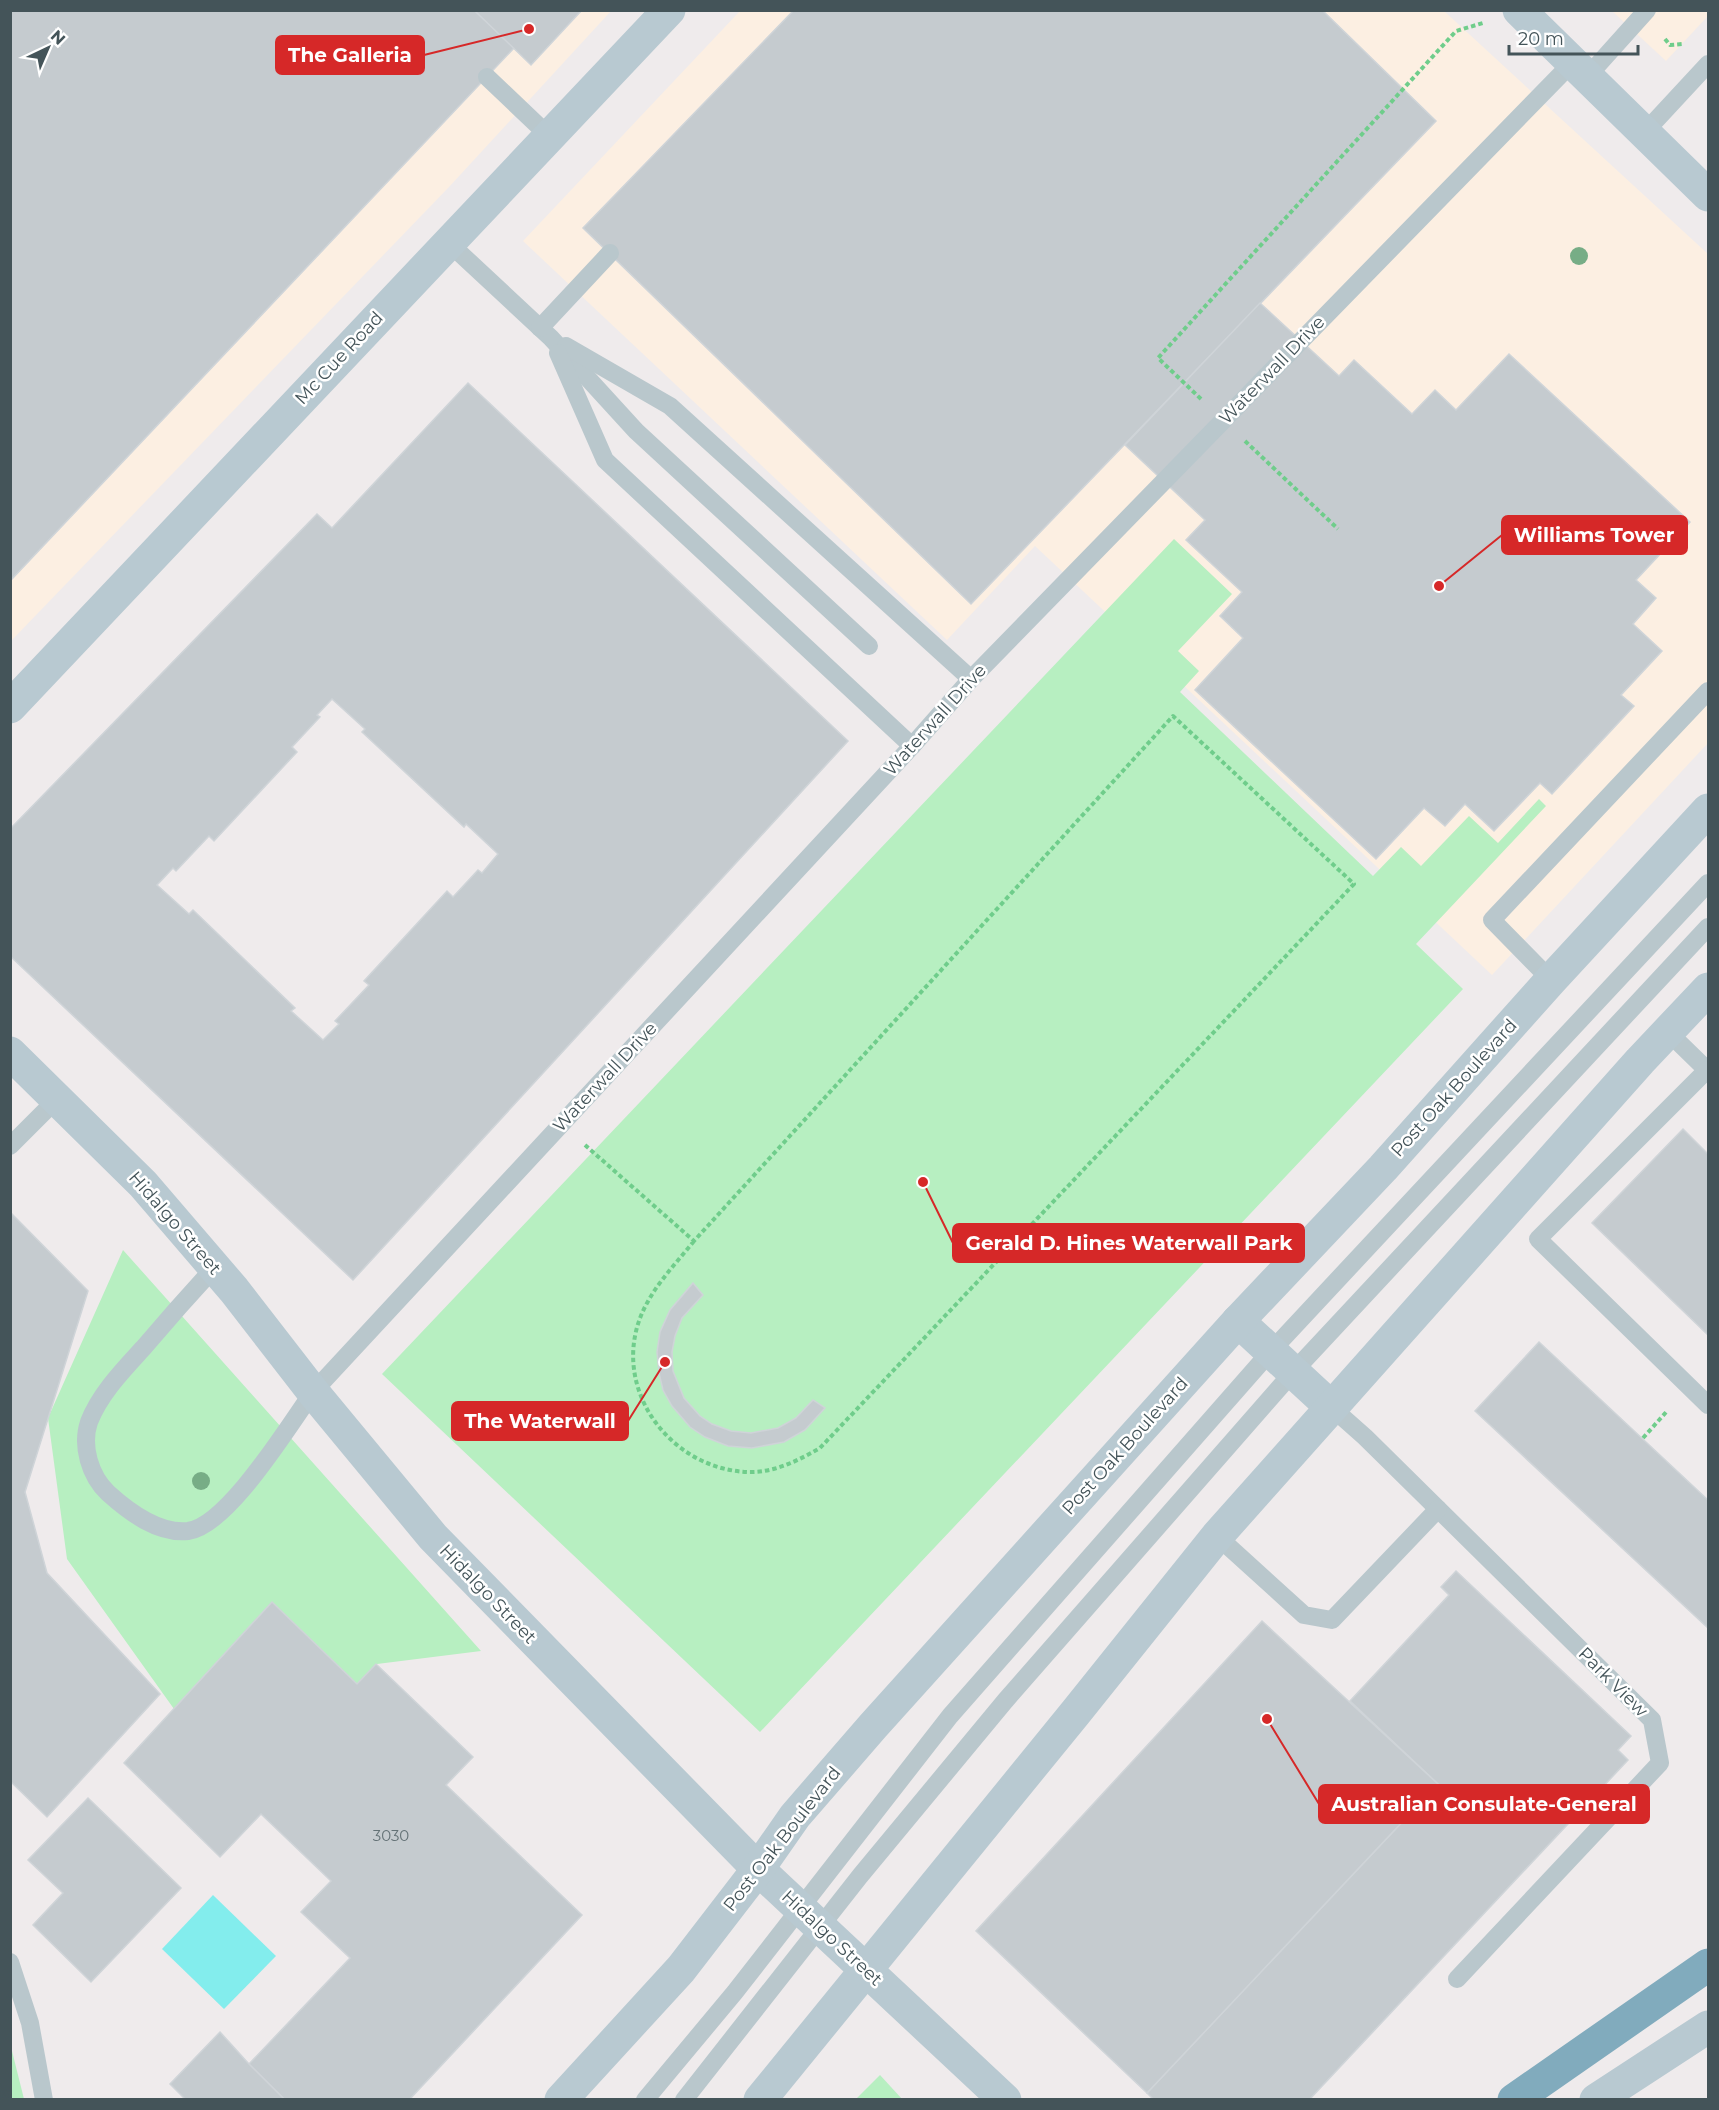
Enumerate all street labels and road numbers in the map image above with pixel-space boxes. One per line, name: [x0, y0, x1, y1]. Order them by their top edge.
street label: Mc Cue Road: [290, 307, 388, 409]
street label: Waterwall Drive: [1215, 311, 1330, 429]
street label: Waterwall Drive: [879, 660, 991, 780]
street label: Post Oak Boulevard: [1386, 1015, 1522, 1161]
street label: Waterwall Drive: [548, 1017, 662, 1137]
street label: Hidalgo Street: [124, 1167, 226, 1279]
street label: Post Oak Boulevard: [1057, 1373, 1193, 1519]
street label: Hidalgo Street: [435, 1540, 541, 1648]
street label: Park View: [1574, 1643, 1653, 1722]
street label: Post Oak Boulevard: [719, 1762, 845, 1916]
street label: Hidalgo Street: [777, 1886, 887, 1990]

